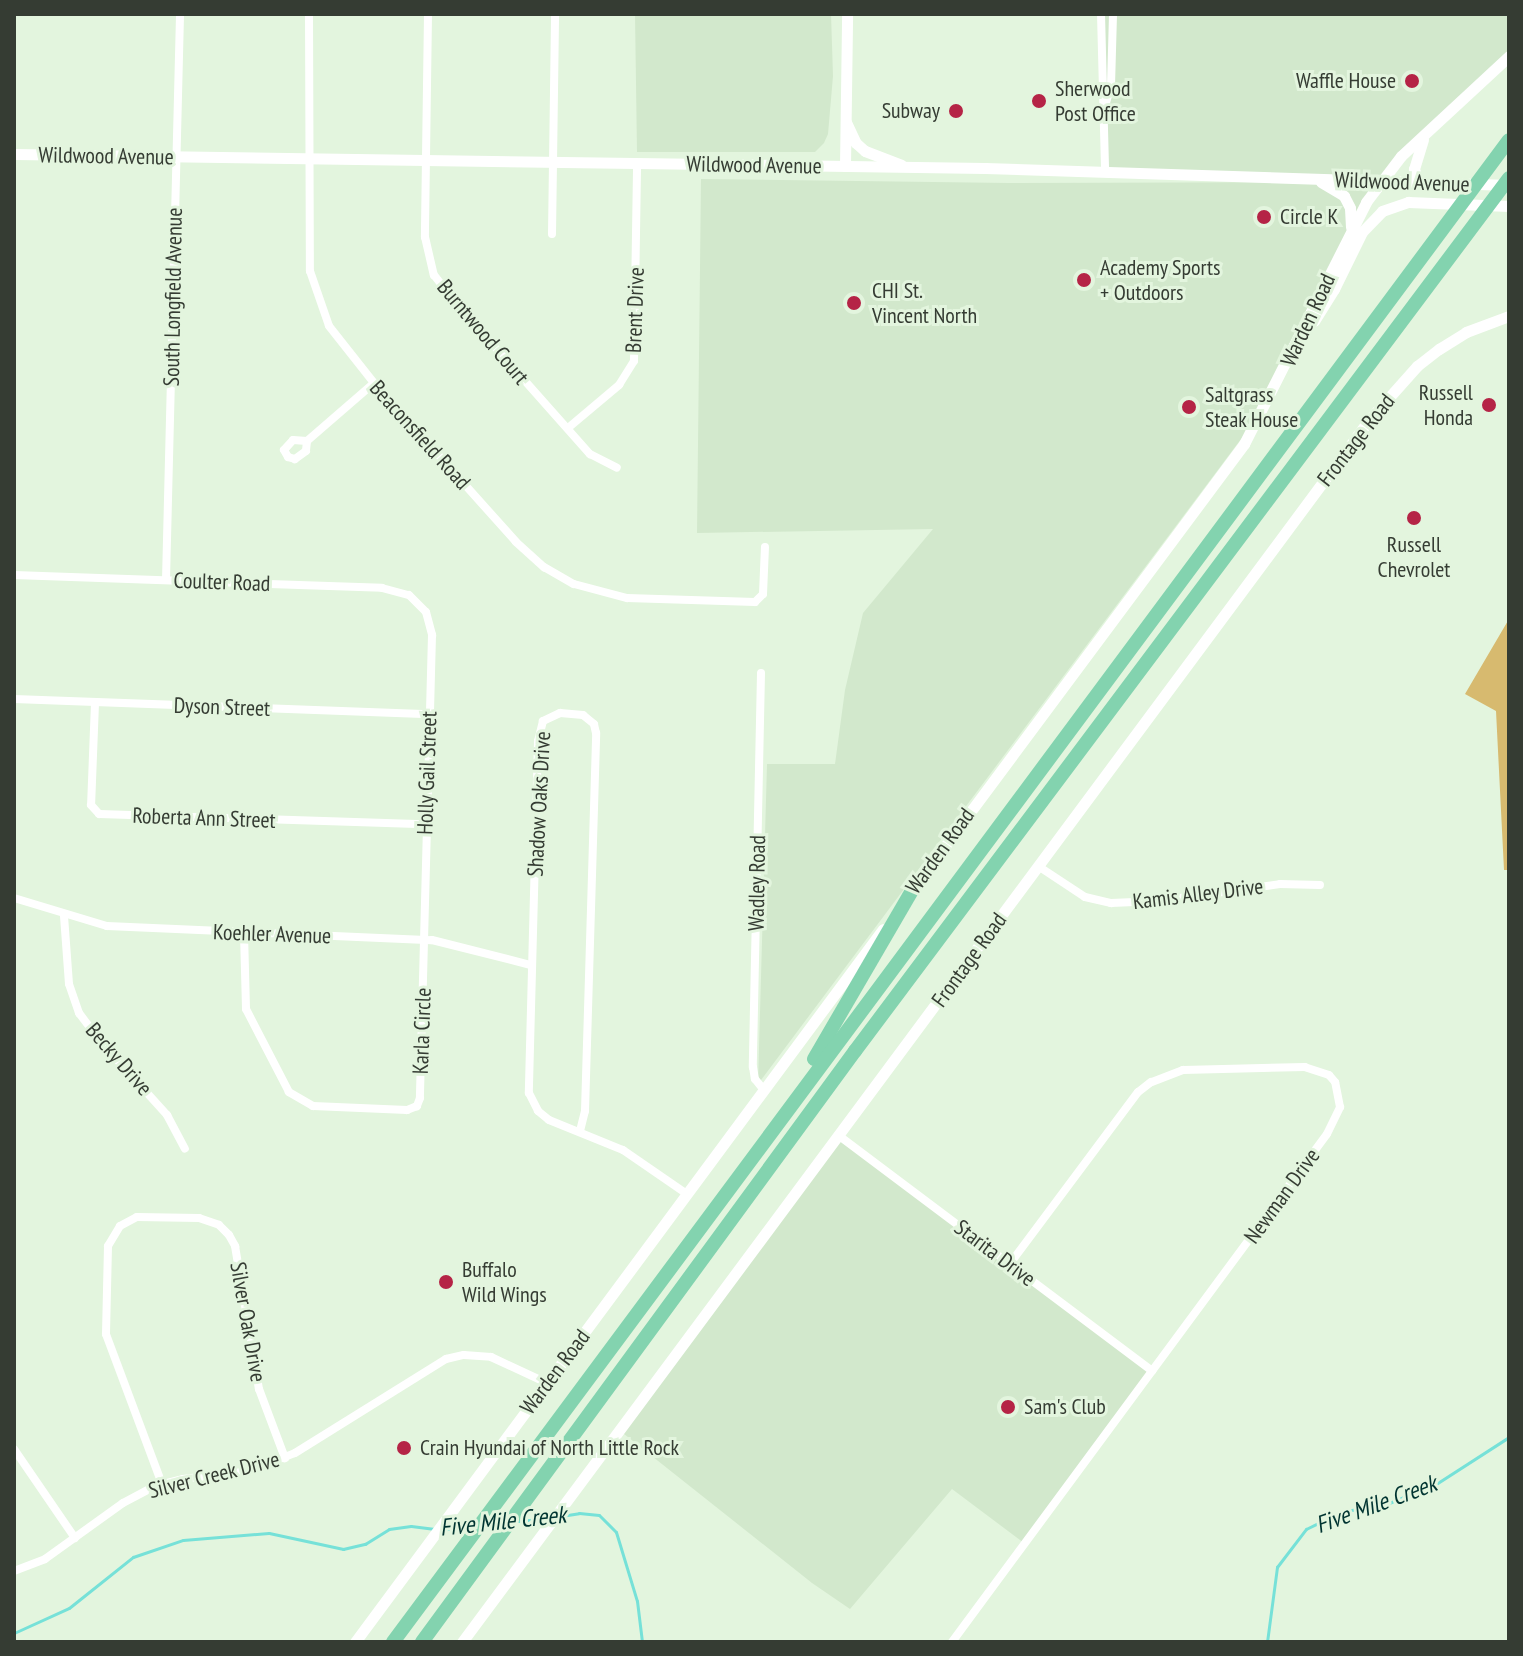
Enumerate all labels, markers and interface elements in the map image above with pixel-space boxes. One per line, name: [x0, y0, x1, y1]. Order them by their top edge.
place label: Waffle House: [1296, 68, 1396, 94]
marker: Waffle House: [1403, 72, 1421, 90]
place label: Sherwood Post Office: [1055, 75, 1136, 126]
marker: Sherwood Post Office: [1030, 92, 1048, 110]
place label: Subway: [882, 98, 940, 124]
marker: Subway: [947, 102, 965, 120]
street label: Wildwood Avenue: [38, 142, 174, 170]
street label: Wildwood Avenue: [686, 151, 822, 179]
street label: Wildwood Avenue: [1334, 166, 1470, 198]
place label: Circle K: [1280, 204, 1338, 230]
street label: South Longfield Avenue: [158, 207, 188, 387]
marker: Circle K: [1255, 208, 1273, 226]
place label: Academy Sports + Outdoors: [1100, 254, 1221, 306]
street label: Brent Drive: [620, 267, 650, 353]
street label: Warden Road: [1275, 269, 1341, 371]
marker: Academy Sports + Outdoors: [1075, 271, 1093, 289]
street label: Burntwood Court: [432, 274, 534, 390]
place label: CHI St. Vincent North: [872, 277, 977, 328]
marker: CHI St. Vincent North: [843, 292, 865, 314]
street label: Beaconsfield Road: [364, 375, 476, 495]
place label: Russell Honda: [1419, 379, 1473, 430]
place label: Saltgrass Steak House: [1205, 381, 1299, 432]
street label: Frontage Road: [1312, 389, 1400, 491]
marker: Russell Honda: [1480, 396, 1498, 414]
marker: Saltgrass Steak House: [1180, 398, 1198, 416]
marker: Russell Chevrolet: [1405, 509, 1423, 527]
place label: Russell Chevrolet: [1378, 531, 1450, 582]
street label: Coulter Road: [173, 567, 271, 597]
street label: Dyson Street: [173, 692, 271, 722]
street label: Holly Gail Street: [412, 710, 442, 836]
street label: Shadow Oaks Drive: [522, 730, 556, 878]
street label: Roberta Ann Street: [132, 802, 276, 834]
street label: Warden Road: [900, 803, 980, 899]
street label: Wadley Road: [743, 834, 771, 932]
street label: Kamis Alley Drive: [1131, 873, 1265, 915]
street label: Frontage Road: [926, 908, 1012, 1012]
street label: Koehler Avenue: [212, 919, 332, 949]
street label: Karla Circle: [407, 987, 437, 1075]
street label: Becky Drive: [80, 1017, 158, 1101]
street label: Newman Drive: [1239, 1143, 1325, 1249]
street label: Starita Drive: [949, 1214, 1041, 1292]
place label: Buffalo Wild Wings: [462, 1256, 547, 1308]
street label: Silver Oak Drive: [224, 1260, 272, 1384]
marker: Buffalo Wild Wings: [437, 1273, 455, 1291]
street label: Warden Road: [515, 1324, 595, 1420]
place label: Sam's Club: [1024, 1394, 1106, 1420]
marker: Sam's Club: [999, 1398, 1017, 1416]
place label: Crain Hyundai of North Little Rock: [420, 1435, 679, 1461]
marker: Crain Hyundai of North Little Rock: [395, 1439, 413, 1457]
street label: Silver Creek Drive: [145, 1446, 283, 1504]
water label: Five Mile Creek: [1312, 1469, 1440, 1539]
water label: Five Mile Creek: [438, 1500, 568, 1542]

